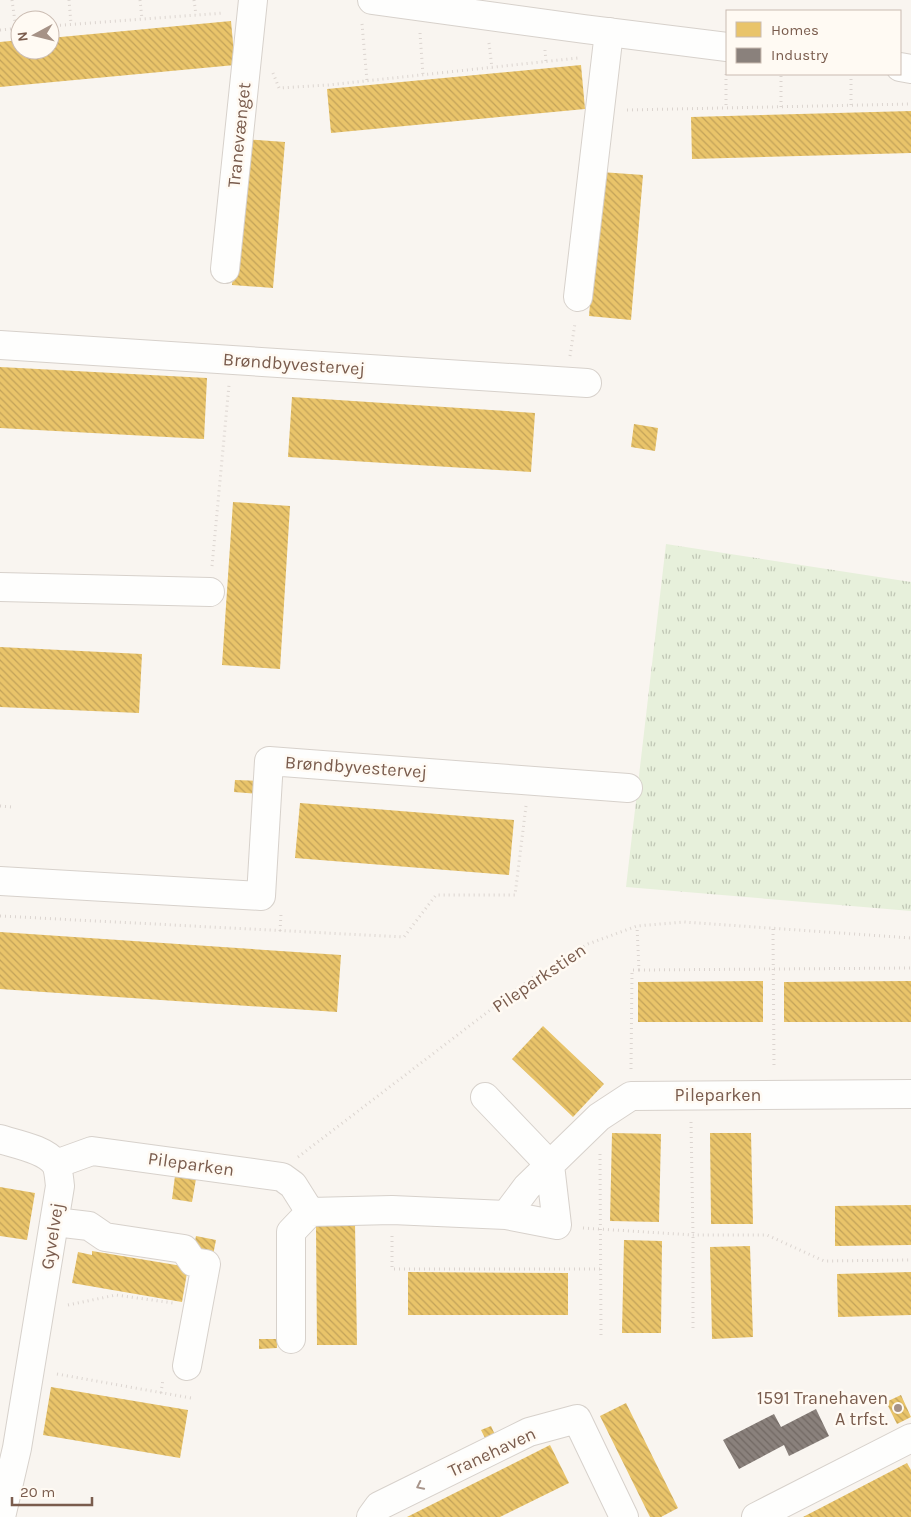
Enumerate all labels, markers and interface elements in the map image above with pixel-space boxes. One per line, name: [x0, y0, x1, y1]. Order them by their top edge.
north arrow: [10, 10, 60, 60]
legend: [726, 10, 901, 75]
text: Homes: [771, 21, 819, 39]
text: N: [14, 31, 32, 43]
text: Industry: [771, 46, 828, 64]
street label: Tranevænget: [223, 81, 255, 189]
street label: Brøndbyvestervej: [222, 348, 366, 380]
street label: Brøndbyvestervej: [284, 751, 428, 783]
street label: Pileparkstien: [488, 939, 590, 1017]
street label: Pileparken: [675, 1084, 761, 1106]
street label: Pileparken: [146, 1147, 236, 1181]
street label: Gyvelvej: [36, 1201, 68, 1271]
place label: 1591 Tranehaven A trfst.: [757, 1387, 888, 1430]
marker: 1591 Tranehaven A trfst.: [892, 1402, 904, 1414]
street label: Tranehaven: [445, 1422, 539, 1482]
scale bar: [12, 1474, 92, 1506]
one-way arrow: [416, 1480, 425, 1490]
text: 20 m: [20, 1483, 55, 1501]

